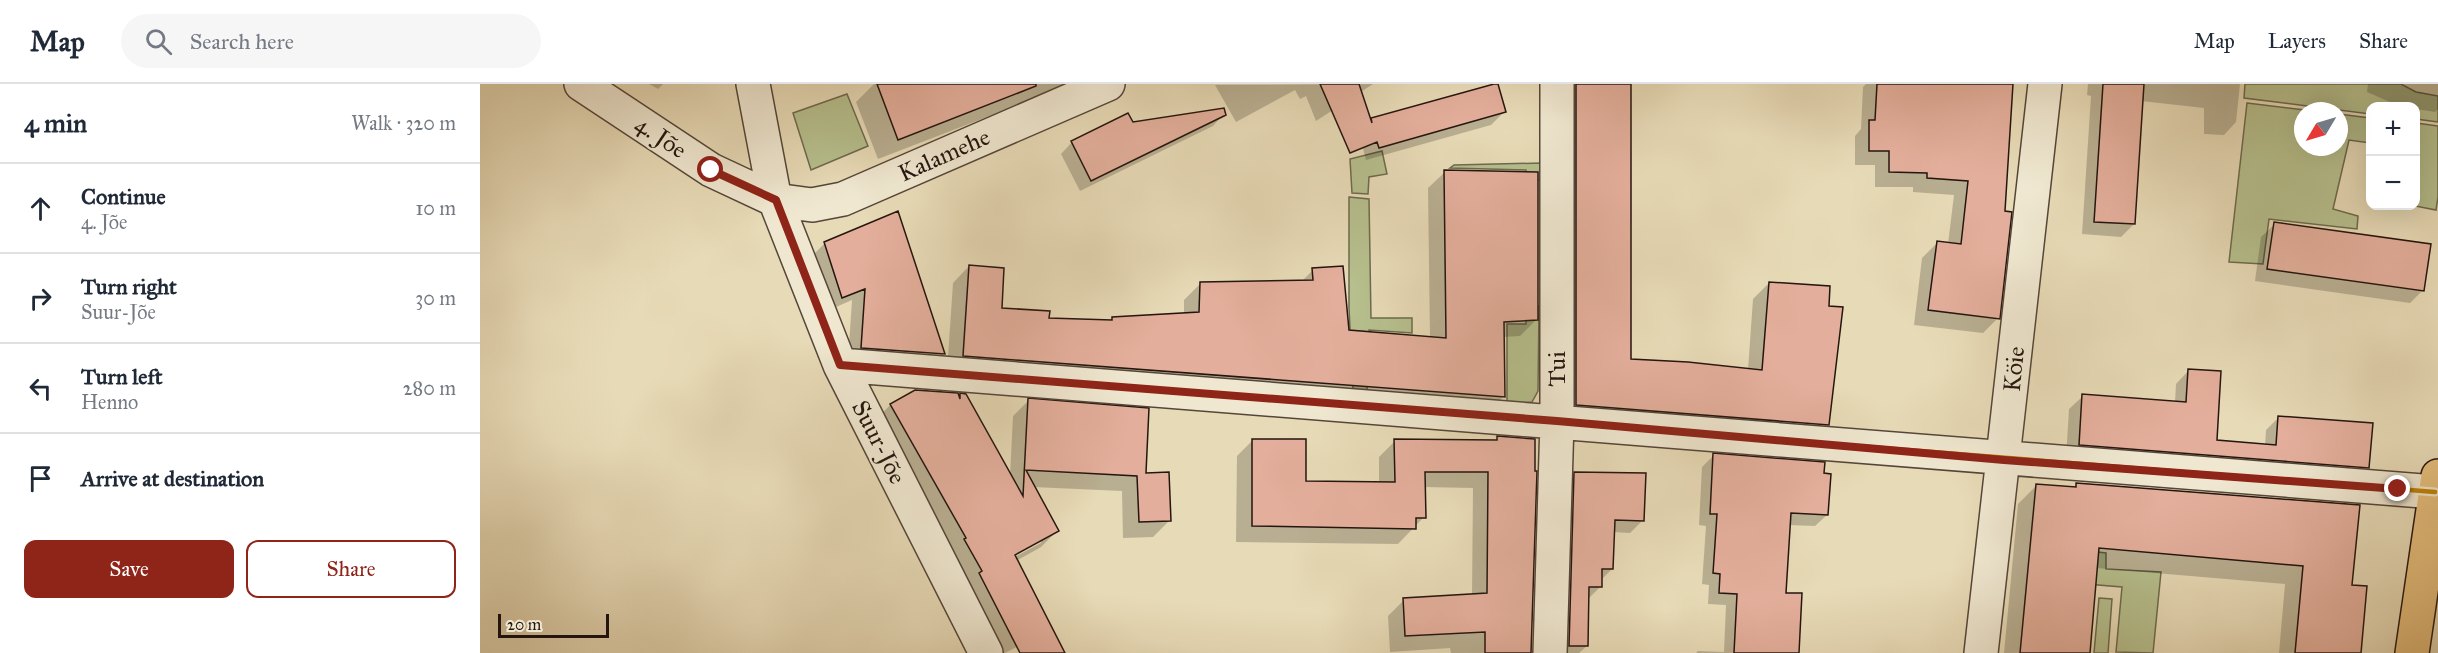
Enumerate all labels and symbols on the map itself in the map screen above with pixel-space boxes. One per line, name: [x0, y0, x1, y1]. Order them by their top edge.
north arrow: [2294, 102, 2348, 156]
street label: 4. Jõe: [630, 109, 692, 165]
street label: Kalamehe: [894, 122, 994, 188]
route start: [697, 156, 723, 182]
street label: Köie: [1997, 345, 2031, 393]
street label: Tui: [1542, 351, 1572, 387]
street label: Suur-Jõe: [845, 395, 913, 489]
route end: [2384, 475, 2410, 501]
scale bar: [498, 611, 609, 638]

